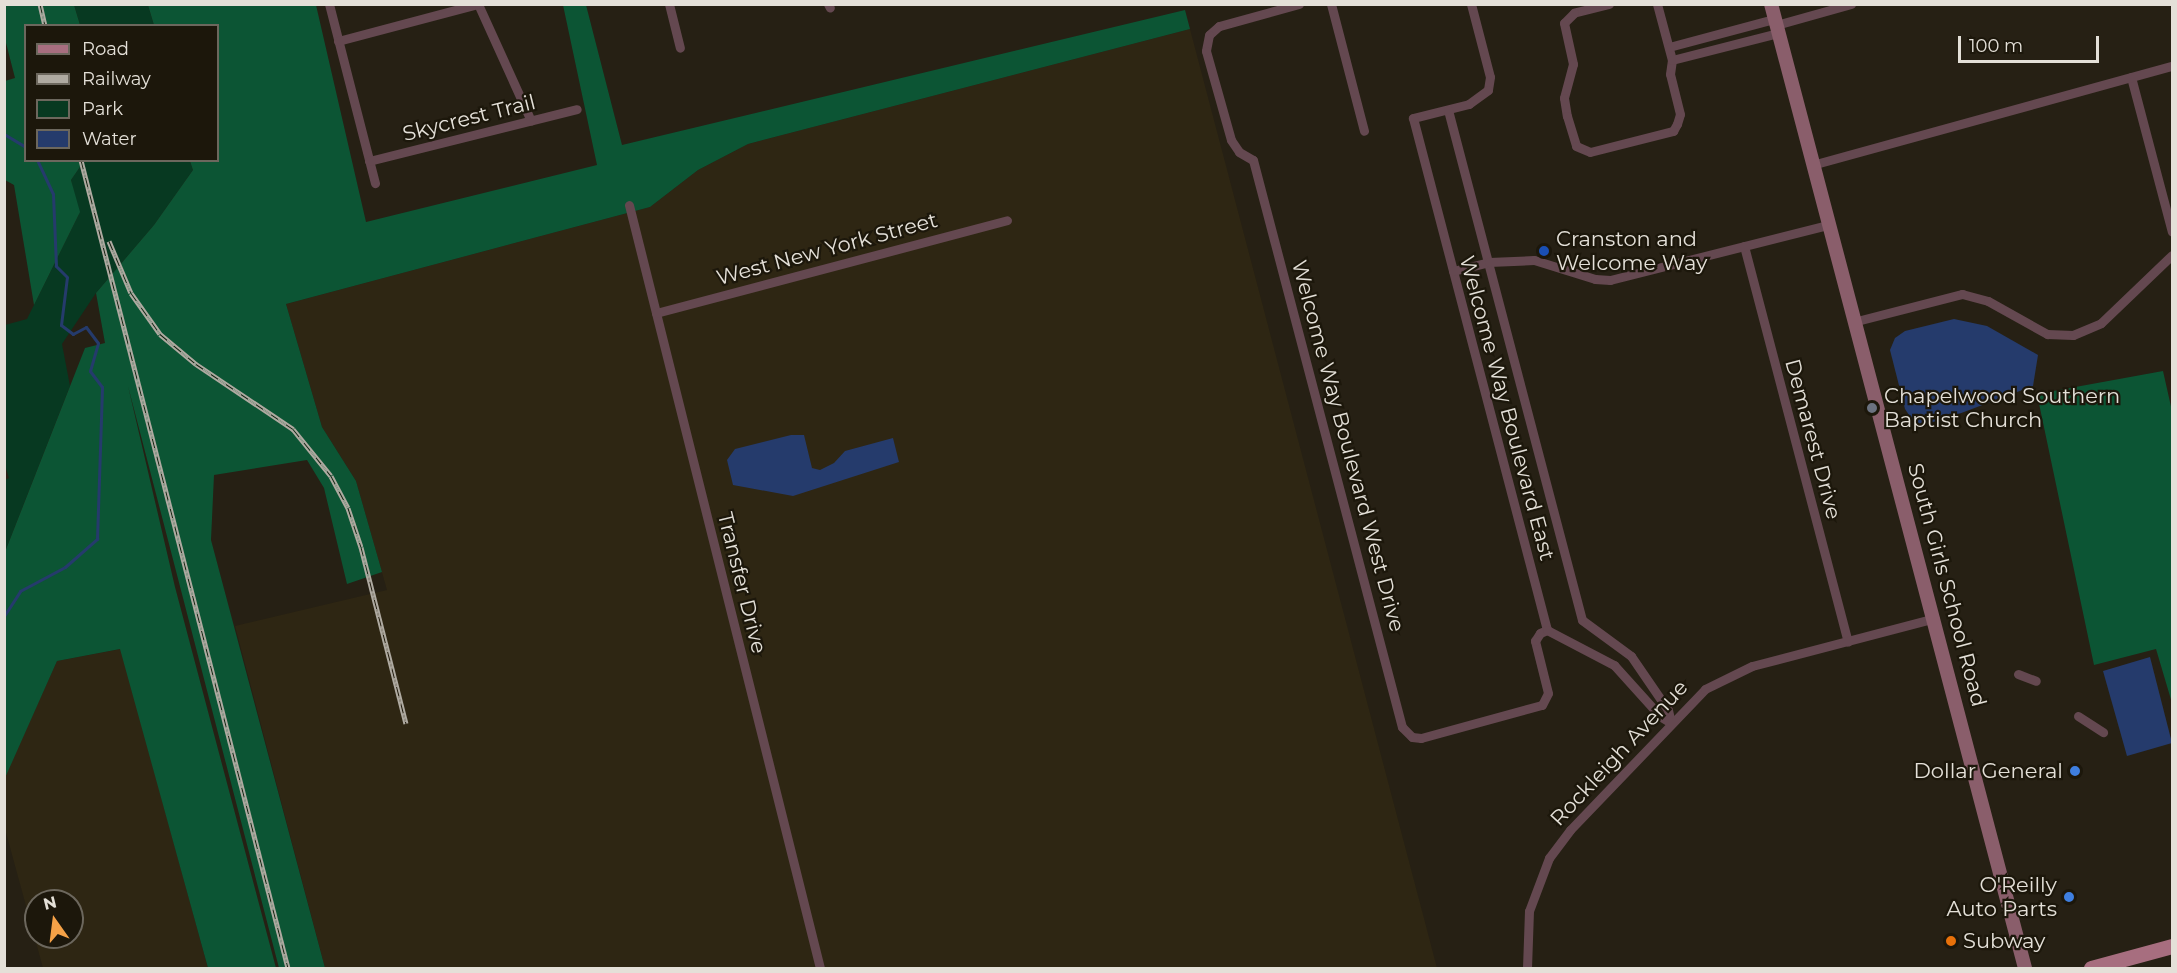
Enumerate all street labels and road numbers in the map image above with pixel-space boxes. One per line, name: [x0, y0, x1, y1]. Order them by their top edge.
street label: Skycrest Trail: [400, 89, 538, 147]
street label: West New York Street: [714, 207, 940, 291]
street label: Welcome Way Boulevard East: [1454, 253, 1560, 563]
street label: Welcome Way Boulevard West Drive: [1286, 258, 1410, 634]
street label: Demarest Drive: [1780, 356, 1846, 522]
street label: South Girls School Road: [1902, 460, 1992, 710]
street label: Transfer Drive: [712, 510, 772, 656]
street label: Rockleigh Avenue: [1545, 675, 1693, 831]

